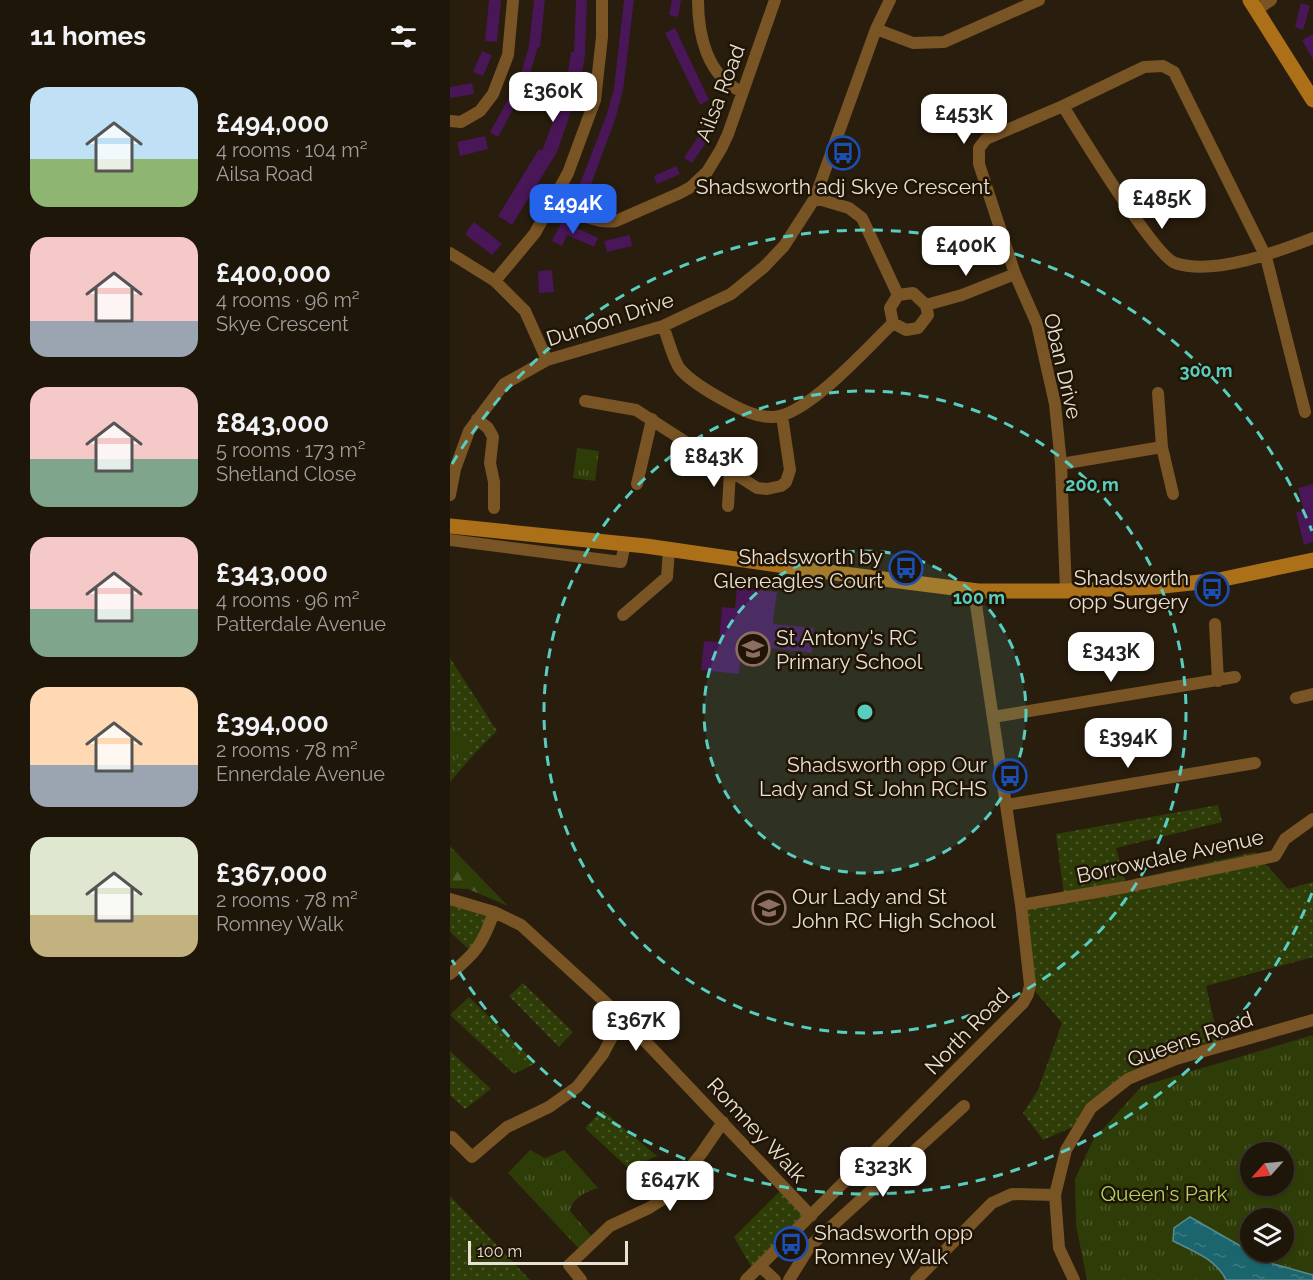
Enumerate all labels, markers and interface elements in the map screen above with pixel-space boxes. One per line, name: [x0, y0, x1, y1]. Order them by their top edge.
icon: filters: [387, 20, 420, 53]
text: 11 homes: [30, 21, 146, 51]
street label: Ailsa Road: [690, 41, 750, 145]
pin: £360K: [511, 72, 595, 123]
text: £360K: [523, 79, 583, 103]
pin: £453K: [922, 94, 1006, 145]
text: £453K: [935, 101, 993, 125]
text: £494,000: [216, 108, 329, 138]
icon: home: [78, 111, 150, 183]
bus stop icon: Shadsworth adj Skye Crescent: [825, 135, 861, 171]
text: 4 rooms · 104 m²: [216, 138, 368, 162]
text: Ailsa Road: [216, 162, 313, 186]
place label: Shadsworth adj Skye Crescent: [696, 174, 990, 199]
pin: £485K: [1120, 179, 1204, 230]
pin: £494K: [531, 184, 615, 235]
text: £485K: [1133, 186, 1191, 210]
text: £494K: [544, 191, 602, 215]
pin: £400K: [924, 226, 1008, 277]
text: £400K: [936, 233, 996, 257]
text: £400,000: [216, 258, 331, 288]
icon: home: [78, 261, 150, 333]
street label: Dunoon Drive: [543, 287, 677, 351]
text: 4 rooms · 96 m²: [216, 288, 360, 312]
street label: Oban Drive: [1039, 311, 1087, 421]
text: Skye Crescent: [216, 312, 349, 336]
text: 300 m: [1179, 360, 1233, 381]
text: £843,000: [216, 408, 329, 438]
icon: home: [78, 411, 150, 483]
pin: £843K: [672, 437, 756, 488]
text: 5 rooms · 173 m²: [216, 438, 366, 462]
text: £843K: [685, 444, 743, 468]
text: Shetland Close: [216, 462, 356, 486]
text: 200 m: [1065, 474, 1119, 495]
place label: Shadsworth by Gleneagles Court: [714, 544, 883, 593]
bus stop icon: Shadsworth by Gleneagles Court: [888, 550, 924, 586]
text: £343,000: [216, 558, 328, 588]
icon: home: [78, 561, 150, 633]
place label: Shadsworth opp Surgery: [1069, 565, 1189, 614]
bus stop icon: Shadsworth opp Surgery: [1194, 571, 1230, 607]
text: 100 m: [953, 587, 1005, 608]
text: 4 rooms · 96 m²: [216, 588, 360, 612]
text: Patterdale Avenue: [216, 612, 386, 636]
place label: St Antony's RC Primary School: [776, 625, 923, 674]
school or university icon: St Antony's RC Primary School: [735, 631, 771, 667]
pin: £343K: [1069, 632, 1153, 683]
text: £343K: [1082, 639, 1140, 663]
centre of rings: [855, 702, 875, 722]
text: £394,000: [216, 708, 329, 738]
icon: home: [78, 711, 150, 783]
pin: £394K: [1086, 718, 1170, 769]
text: £394K: [1099, 725, 1157, 749]
text: 2 rooms · 78 m²: [216, 738, 358, 762]
place label: Shadsworth opp Our Lady and St John RCHS: [759, 752, 988, 801]
bus stop icon: Shadsworth opp Our Lady and St John RCHS: [992, 758, 1028, 794]
text: Ennerdale Avenue: [216, 762, 385, 786]
street label: Borrowdale Avenue: [1074, 824, 1266, 888]
text: £367,000: [216, 858, 328, 888]
icon: home: [78, 861, 150, 933]
place label: Our Lady and St John RC High School: [792, 884, 996, 933]
text: 2 rooms · 78 m²: [216, 888, 358, 912]
school or university icon: Our Lady and St John RC High School: [751, 890, 787, 926]
text: Romney Walk: [216, 912, 344, 936]
street label: North Road: [919, 982, 1015, 1080]
pin: £367K: [594, 1001, 678, 1052]
street label: Queens Road: [1124, 1006, 1256, 1072]
text: £367K: [607, 1008, 665, 1032]
street label: Romney Walk: [702, 1072, 812, 1188]
north arrow: [1240, 1142, 1294, 1196]
map controls: [1240, 1142, 1294, 1262]
pin: £323K: [841, 1147, 925, 1198]
text: £323K: [854, 1154, 912, 1178]
pin: £647K: [628, 1161, 712, 1212]
text: £647K: [640, 1168, 700, 1192]
park label: Queen's Park: [1100, 1181, 1228, 1206]
button: layers: [1240, 1208, 1294, 1262]
place label: Shadsworth opp Romney Walk: [814, 1220, 973, 1269]
bus stop icon: Shadsworth opp Romney Walk: [773, 1226, 809, 1262]
scale bar: [468, 1238, 628, 1266]
text: 100 m: [477, 1242, 522, 1261]

